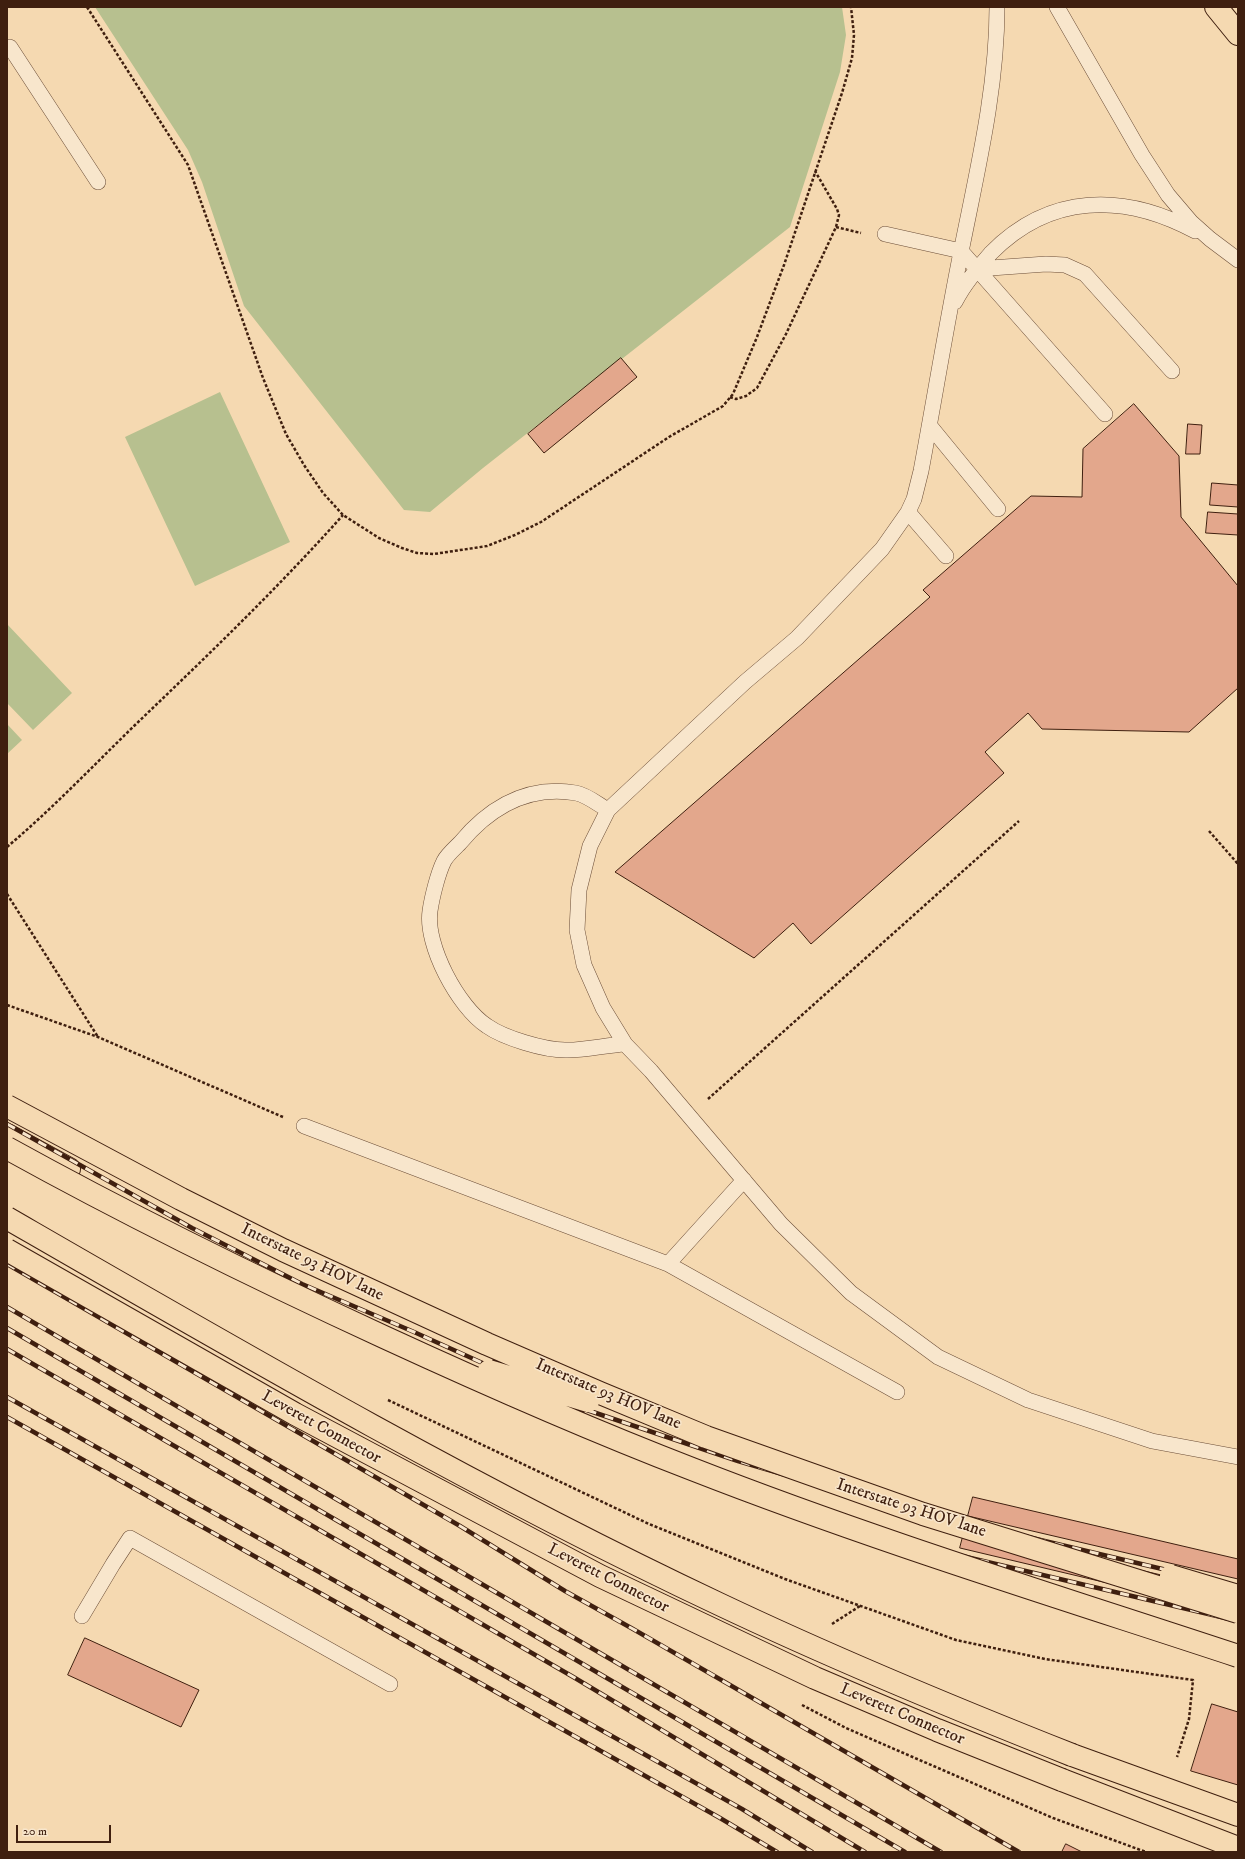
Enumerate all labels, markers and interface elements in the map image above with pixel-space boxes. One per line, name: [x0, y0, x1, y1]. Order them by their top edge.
street label: Interstate 93 HOV lane: [237, 1220, 387, 1306]
street label: Interstate 93 HOV lane: [532, 1355, 684, 1435]
street label: Leverett Connector: [258, 1387, 384, 1469]
street label: Interstate 93 HOV lane: [834, 1475, 988, 1543]
street label: Leverett Connector: [544, 1540, 672, 1618]
street label: Leverett Connector: [837, 1680, 967, 1750]
scale bar: [18, 1817, 113, 1843]
text: 20 m: [23, 1824, 47, 1839]

